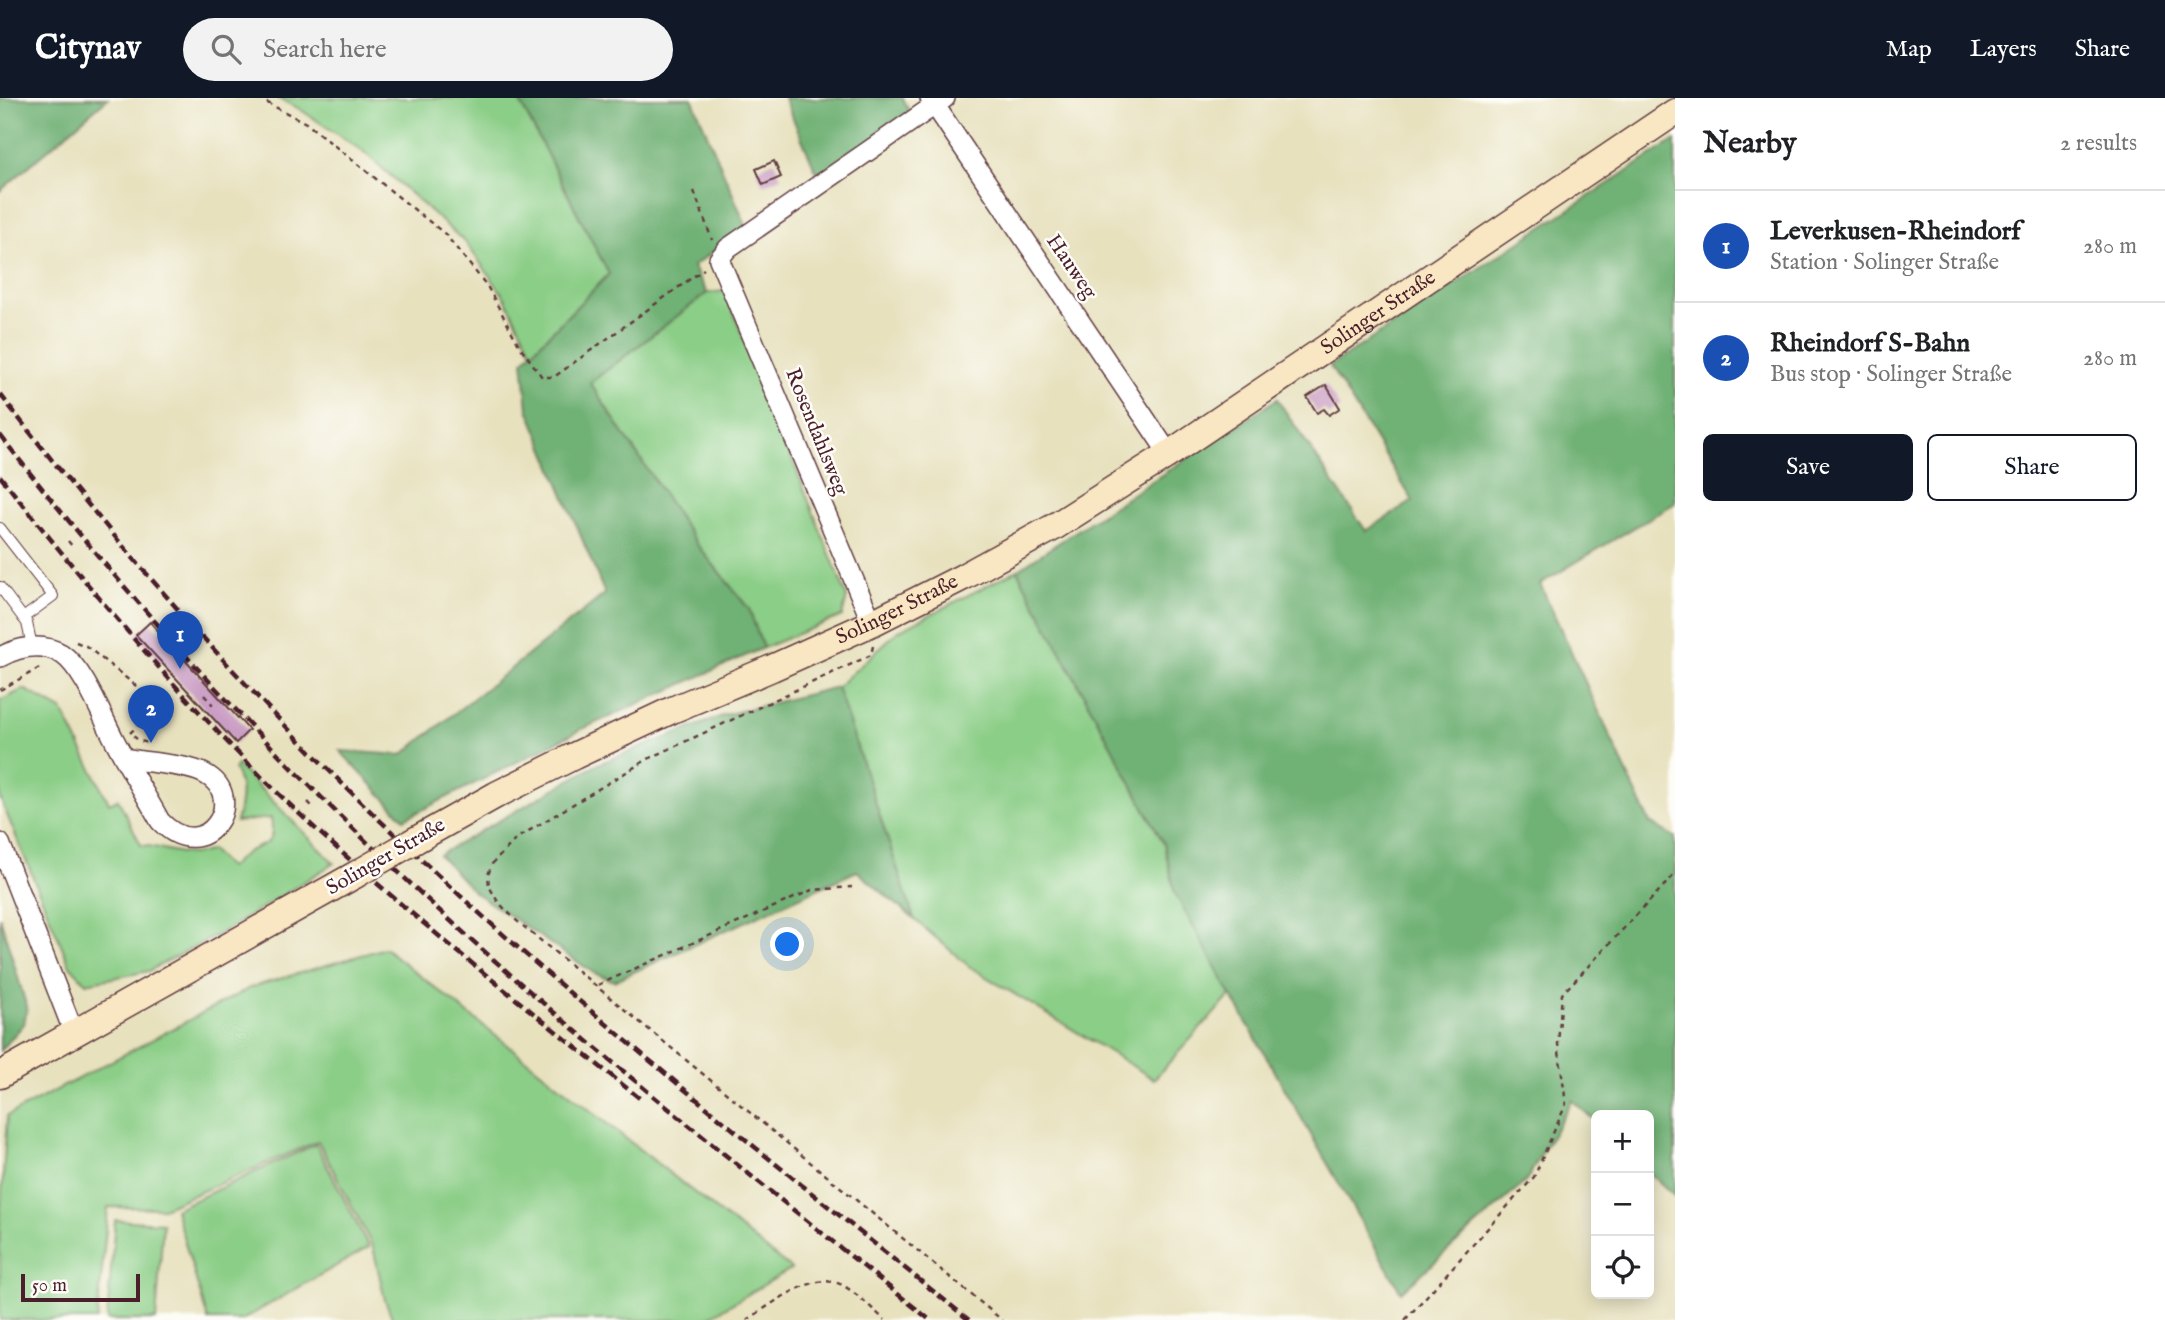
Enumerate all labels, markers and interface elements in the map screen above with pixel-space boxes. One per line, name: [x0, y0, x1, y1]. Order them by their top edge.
search box: [183, 18, 673, 81]
text: Citynav: [35, 28, 141, 70]
icon: search: [207, 30, 245, 68]
text: Search here: [263, 33, 387, 66]
text: Map: [1886, 34, 1932, 65]
text: Layers: [1970, 34, 2037, 65]
text: Share: [2075, 34, 2130, 65]
text: Nearby: [1703, 125, 1796, 163]
text: 2 results: [2060, 129, 2137, 158]
text: Leverkusen-Rheindorf: [1770, 215, 2021, 248]
street label: Hauweg: [1039, 229, 1103, 305]
text: 1: [1722, 232, 1730, 261]
text: 280 m: [2083, 232, 2137, 261]
text: Station · Solinger Straße: [1770, 248, 1999, 277]
street label: Solinger Straße: [1315, 264, 1441, 361]
text: Rheindorf S-Bahn: [1770, 327, 1970, 360]
text: 2: [1721, 344, 1731, 373]
text: 280 m: [2083, 344, 2137, 373]
text: Bus stop · Solinger Straße: [1770, 360, 2012, 389]
street label: Rosendahlsweg: [778, 364, 854, 500]
button: Save: [1703, 434, 1913, 501]
button: Share: [1927, 434, 2137, 501]
street label: Solinger Straße: [832, 568, 963, 651]
pin: 1: [157, 611, 203, 669]
pin: 2: [128, 685, 174, 743]
street label: Solinger Straße: [322, 812, 451, 902]
your location: [770, 927, 804, 961]
map controls: [1591, 1110, 1654, 1299]
button: +: [1591, 1110, 1654, 1173]
button: −: [1591, 1173, 1654, 1236]
button: locate: [1591, 1236, 1654, 1299]
scale bar: [21, 1271, 140, 1303]
text: 50 m: [32, 1274, 67, 1298]

